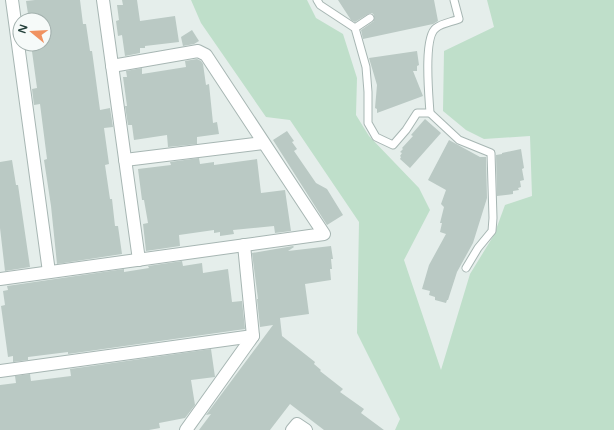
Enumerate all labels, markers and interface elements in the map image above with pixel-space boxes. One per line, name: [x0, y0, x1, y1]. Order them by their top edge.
north arrow: [12, 12, 52, 52]
text: N: [15, 23, 31, 35]

